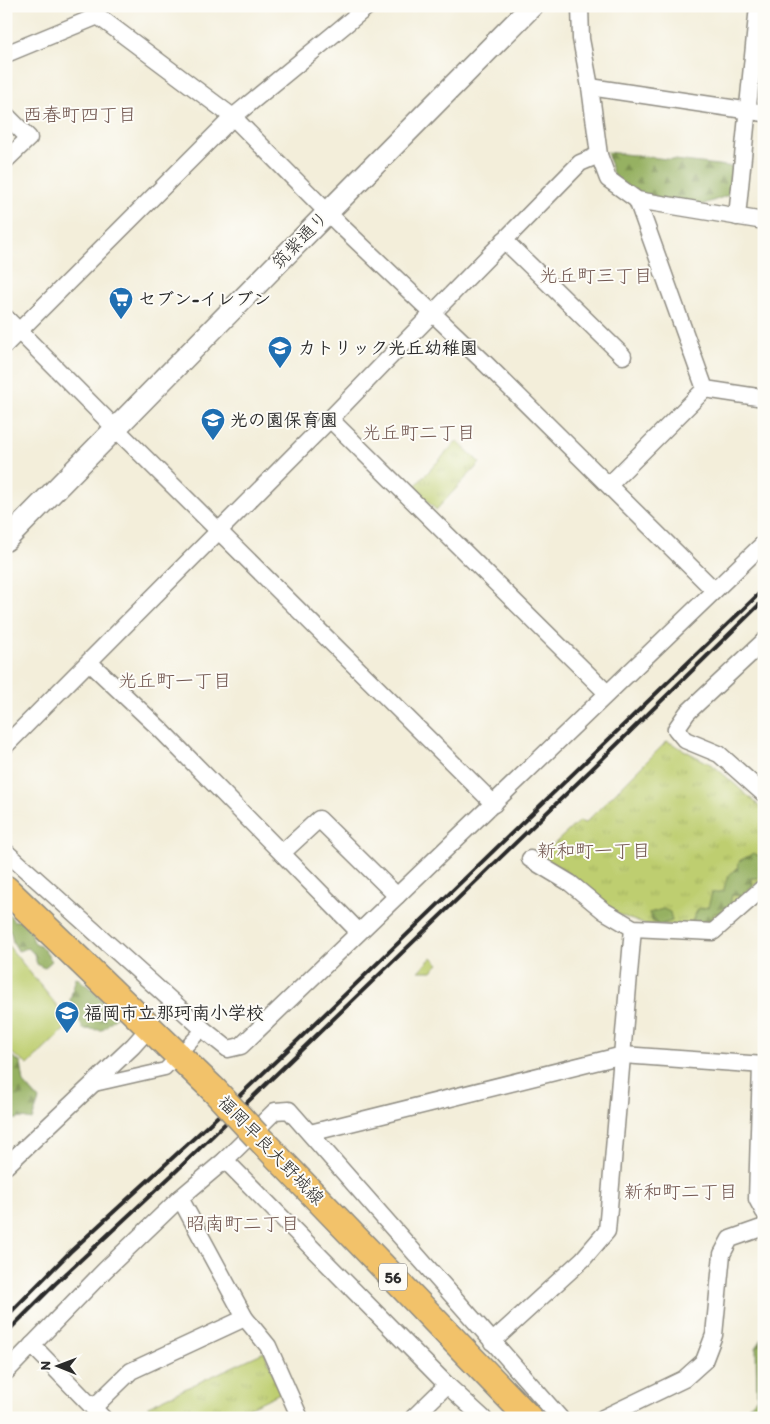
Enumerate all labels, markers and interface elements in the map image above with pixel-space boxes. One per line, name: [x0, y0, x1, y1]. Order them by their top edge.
district label: 西春町四丁目: [23, 103, 137, 126]
street label: 筑紫通り: [267, 206, 333, 274]
district label: 光丘町三丁目: [539, 264, 653, 287]
supermarket icon: セブン-イレブン: [108, 286, 134, 320]
place label: セブン-イレブン: [138, 288, 271, 310]
school or university icon: カトリック光丘幼稚園: [267, 335, 293, 369]
place label: カトリック光丘幼稚園: [298, 337, 478, 359]
school or university icon: 光の園保育園: [200, 407, 226, 441]
place label: 光の園保育園: [230, 409, 338, 431]
district label: 光丘町二丁目: [362, 421, 476, 444]
district label: 光丘町一丁目: [118, 669, 232, 692]
district label: 新和町一丁目: [537, 839, 651, 862]
school or university icon: 福岡市立那珂南小学校: [54, 1000, 80, 1034]
place label: 福岡市立那珂南小学校: [84, 1002, 264, 1024]
street label: 福岡早良大野城線: [213, 1091, 329, 1209]
district label: 新和町二丁目: [624, 1180, 738, 1203]
district label: 昭南町二丁目: [186, 1212, 300, 1235]
road number: 56: [379, 1264, 407, 1290]
north arrow: [32, 1342, 82, 1392]
text: N: [37, 1361, 54, 1371]

